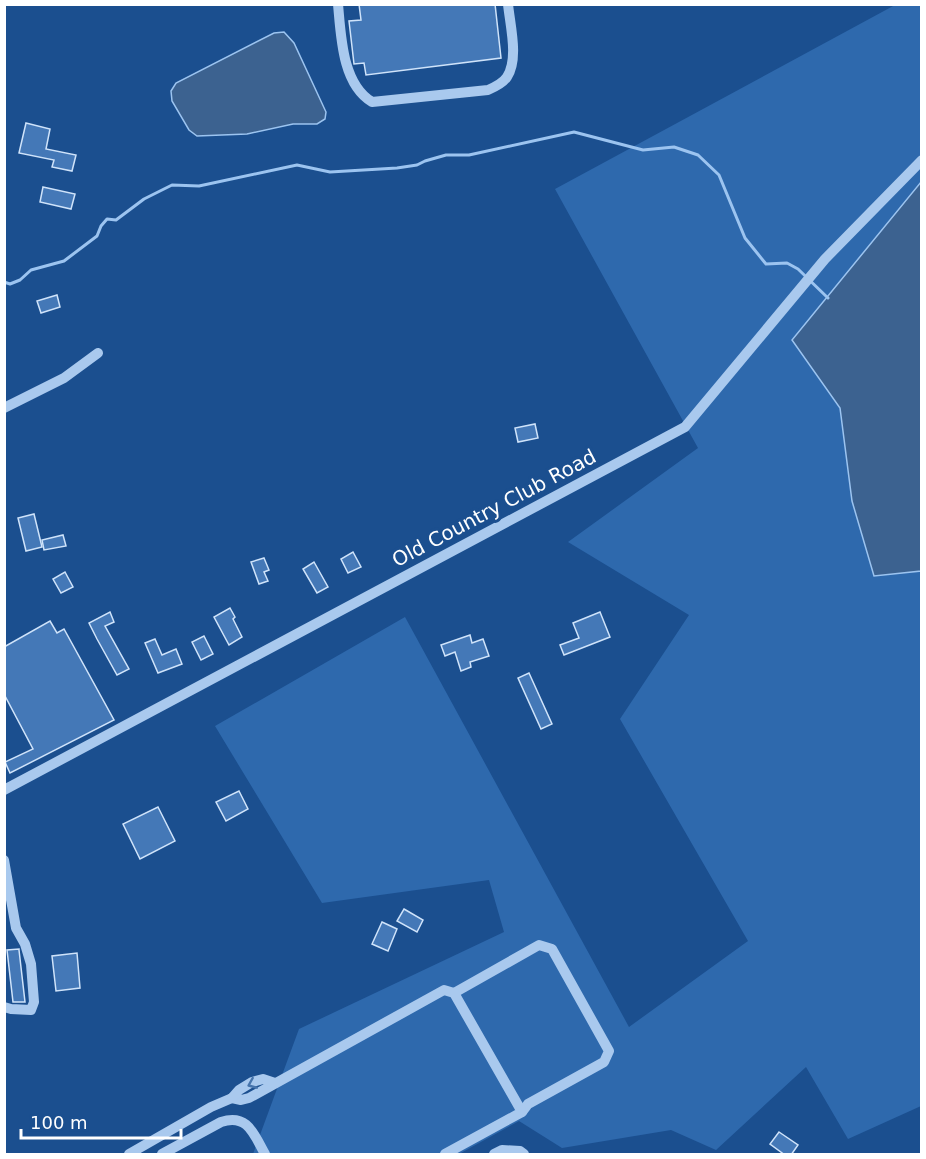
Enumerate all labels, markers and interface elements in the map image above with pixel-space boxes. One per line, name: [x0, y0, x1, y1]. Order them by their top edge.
street label: Old Country Club Road: [388, 444, 600, 572]
one-way arrow: [247, 1077, 258, 1089]
scale bar: [21, 1102, 182, 1140]
text: 100 m: [30, 1112, 88, 1133]

